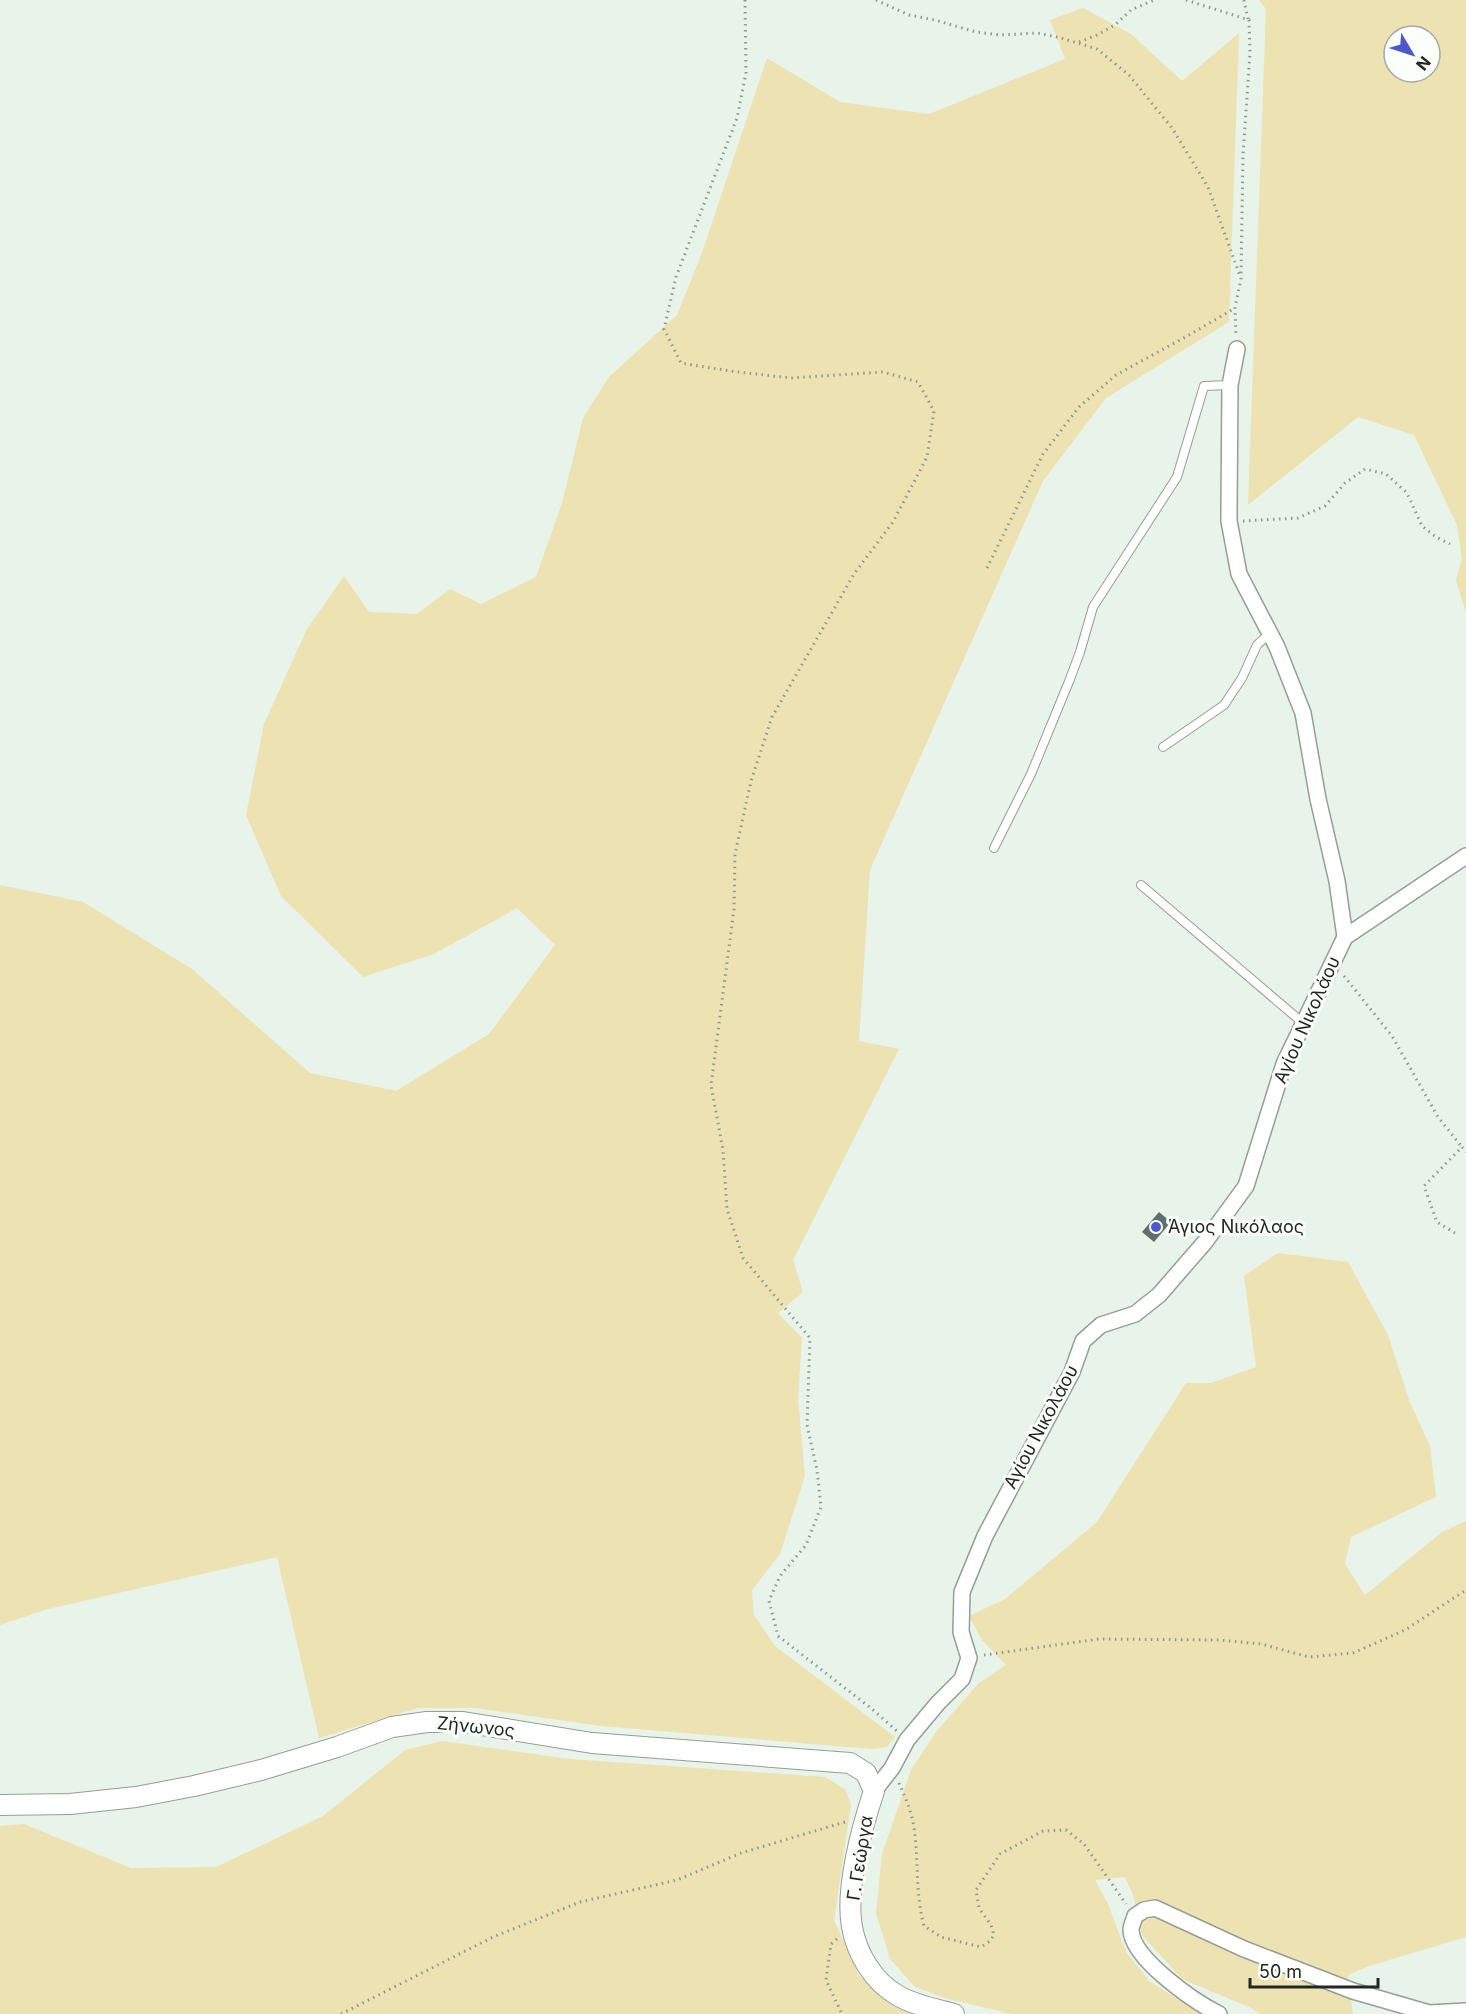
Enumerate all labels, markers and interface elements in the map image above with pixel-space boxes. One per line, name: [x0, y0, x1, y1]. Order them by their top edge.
north arrow: [1382, 24, 1442, 84]
text: N: [1412, 52, 1435, 74]
street label: Αγίου Νικολάου: [1269, 953, 1344, 1087]
place label: Άγιος Νικόλαος: [1168, 1216, 1304, 1237]
marker: Άγιος Νικόλαος: [1149, 1220, 1163, 1234]
street label: Αγίου Νικολάου: [999, 1361, 1082, 1492]
street label: Ζήνωνος: [436, 1712, 516, 1741]
street label: Γ. Γεώργα: [842, 1814, 877, 1902]
scale bar: [1250, 1951, 1378, 1989]
text: 50 m: [1259, 1961, 1302, 1982]

